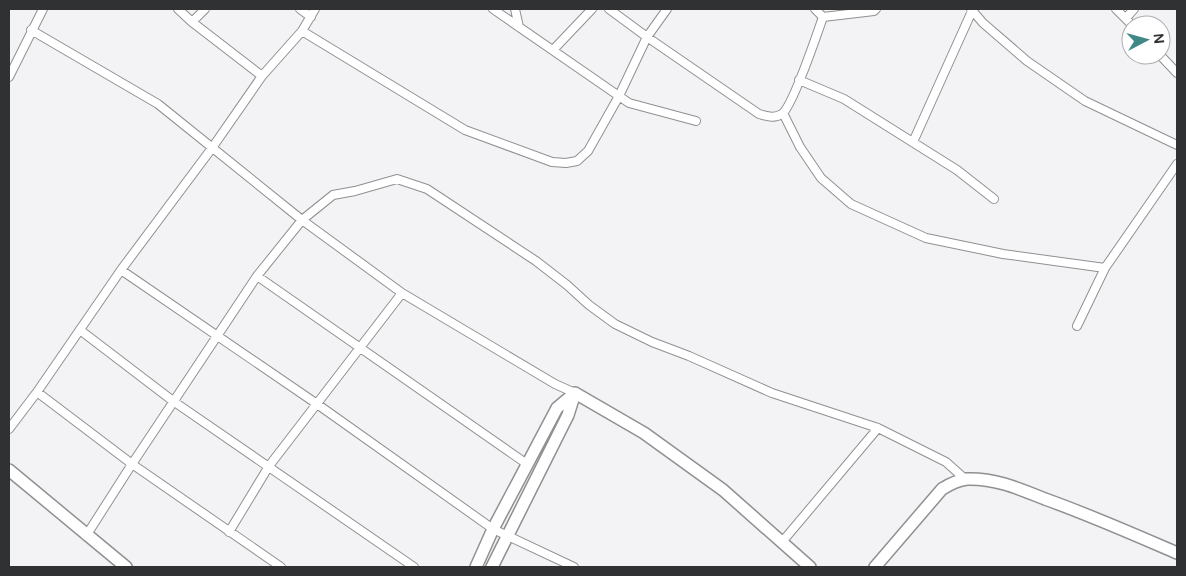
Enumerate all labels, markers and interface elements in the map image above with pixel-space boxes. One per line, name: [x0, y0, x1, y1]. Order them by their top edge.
north arrow: [1121, 15, 1171, 65]
text: N: [1149, 33, 1168, 45]

